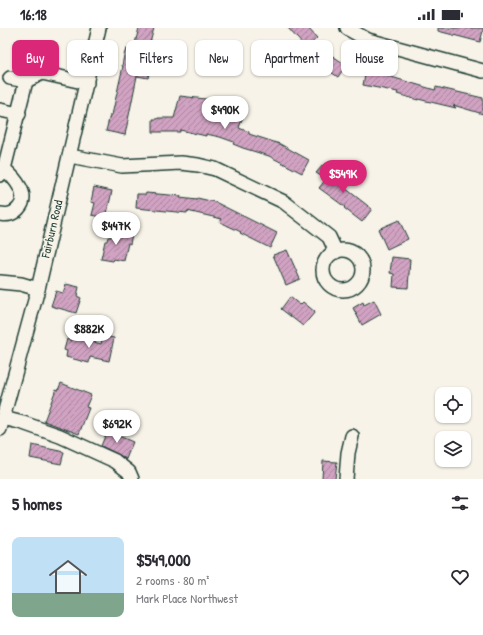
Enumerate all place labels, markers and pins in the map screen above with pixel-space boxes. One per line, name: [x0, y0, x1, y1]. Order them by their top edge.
pin: $490K: [197, 96, 253, 130]
pin: $549K: [315, 160, 371, 194]
pin: $447K: [88, 212, 144, 246]
pin: $882K: [61, 315, 117, 349]
pin: $692K: [89, 410, 145, 444]

